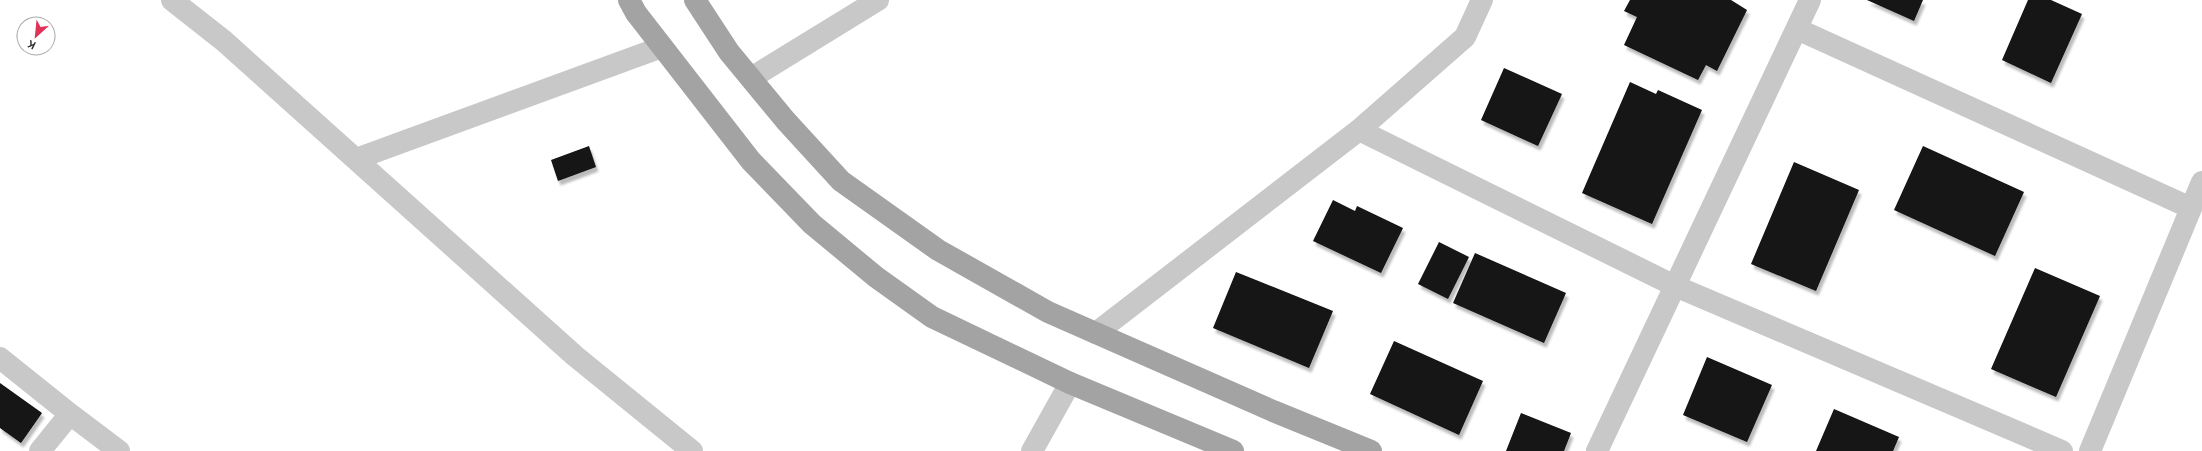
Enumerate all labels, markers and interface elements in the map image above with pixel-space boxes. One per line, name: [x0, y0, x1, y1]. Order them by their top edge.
north arrow: [16, 16, 56, 56]
text: K: [25, 36, 39, 52]

